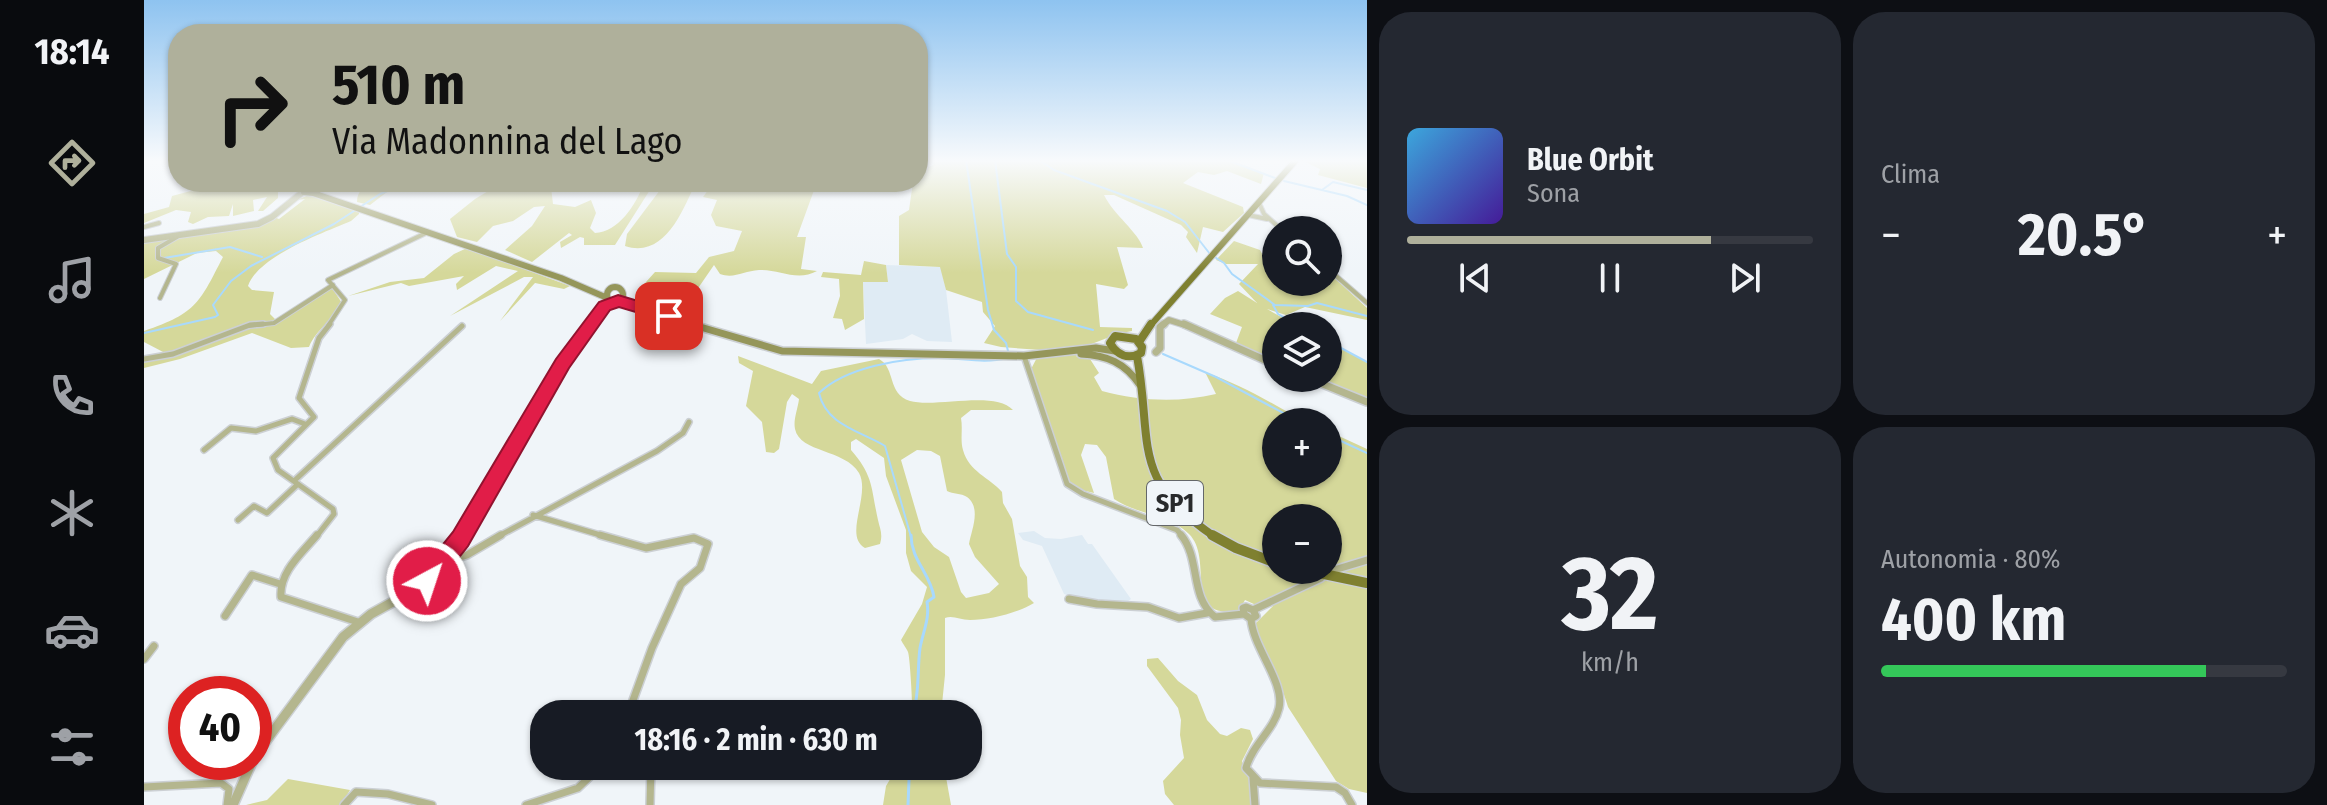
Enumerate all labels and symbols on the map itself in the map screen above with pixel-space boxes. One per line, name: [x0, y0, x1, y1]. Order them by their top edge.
pin: [635, 282, 703, 350]
road number: SP1: [1147, 481, 1203, 525]
position arrow: [385, 539, 469, 623]
speed limit sign: 40: [168, 676, 272, 780]

